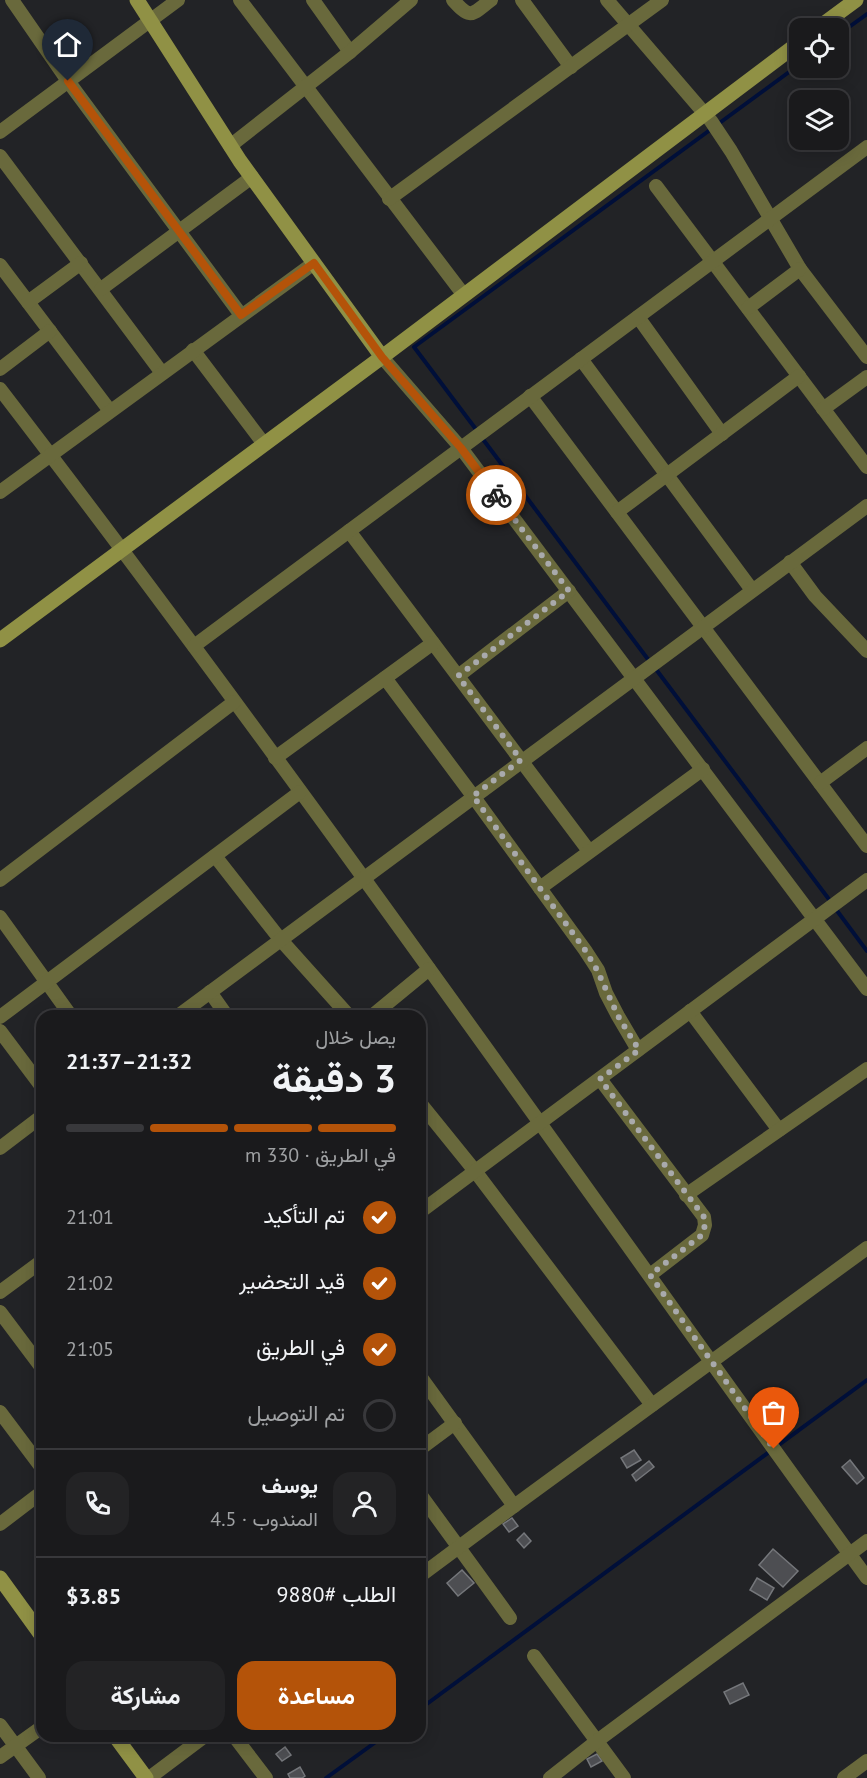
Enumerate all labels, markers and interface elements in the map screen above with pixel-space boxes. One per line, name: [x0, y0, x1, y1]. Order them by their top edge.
map controls: [789, 18, 849, 150]
button: locate: [789, 18, 849, 78]
pin: [42, 19, 93, 81]
icon: home: [51, 28, 84, 61]
button: layers: [789, 90, 849, 150]
courier: [466, 465, 526, 525]
icon: bike: [480, 479, 513, 512]
text: يصل خلال: [316, 1024, 396, 1050]
text: 21:32–21:37: [66, 1047, 192, 1075]
text: 3 دقيقة: [272, 1052, 396, 1103]
text: في الطريق · 330 m: [245, 1142, 396, 1168]
text: تم التأكيد: [263, 1201, 345, 1229]
icon: check: [363, 1201, 396, 1234]
text: 21:01: [66, 1204, 114, 1230]
text: قيد التحضير: [239, 1267, 345, 1295]
icon: check: [363, 1267, 396, 1300]
text: 21:02: [66, 1270, 114, 1296]
text: في الطريق: [256, 1333, 345, 1361]
icon: check: [363, 1333, 396, 1366]
text: 21:05: [66, 1336, 114, 1362]
pin: [748, 1387, 799, 1449]
icon: bag: [757, 1396, 790, 1429]
text: تم التوصيل: [247, 1399, 345, 1427]
text: يوسف: [262, 1471, 318, 1499]
button: phone: [66, 1472, 129, 1535]
button: person: [333, 1472, 396, 1535]
text: المندوب · 4.5: [210, 1506, 318, 1532]
text: الطلب #9880: [276, 1580, 396, 1608]
text: $3.85: [66, 1582, 121, 1610]
button: مشاركة: [66, 1661, 225, 1730]
button: مساعدة: [237, 1661, 396, 1730]

